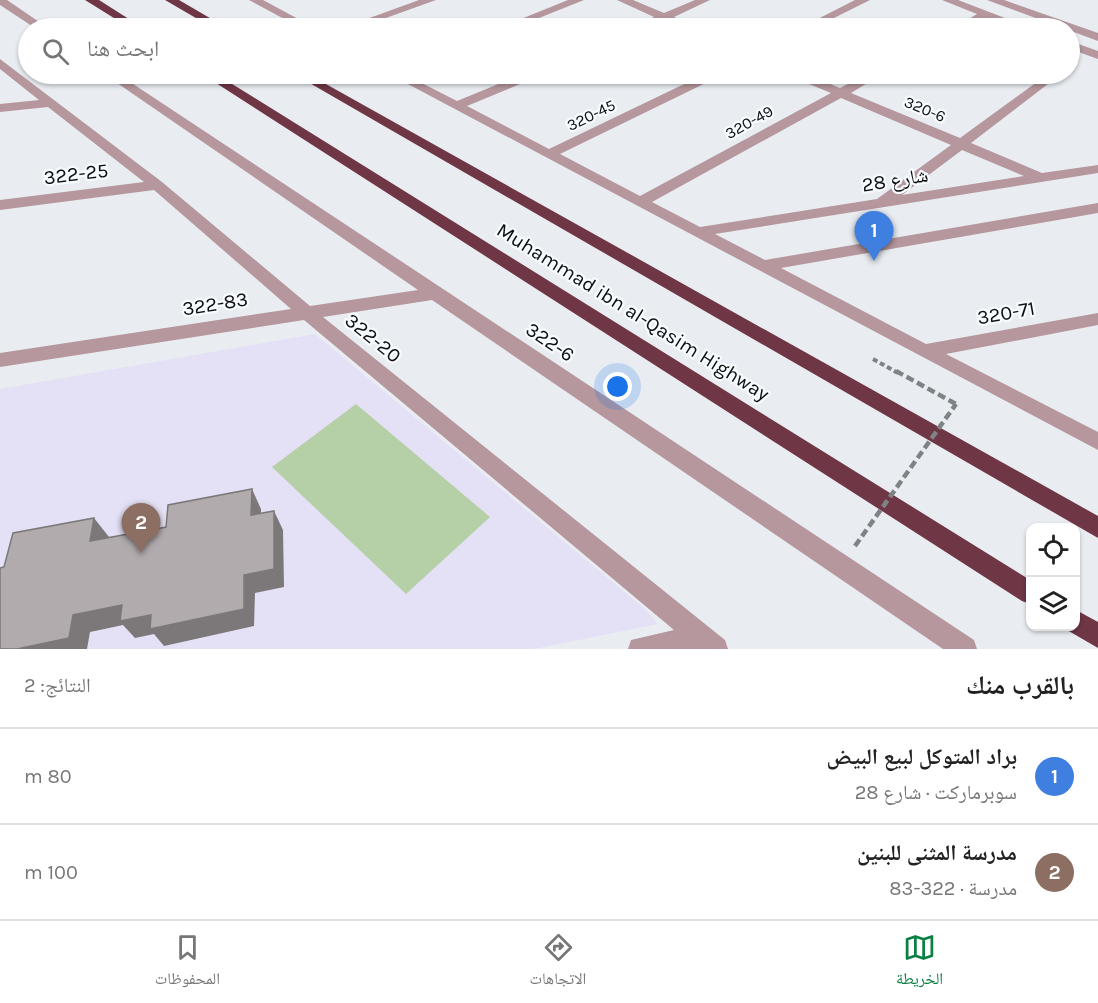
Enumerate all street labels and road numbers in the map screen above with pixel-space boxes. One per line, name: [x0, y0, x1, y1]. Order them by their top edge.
street label: 320-6: [902, 92, 948, 126]
street label: 320-45: [564, 95, 618, 135]
street label: 320-49: [722, 101, 776, 143]
street label: 322-25: [42, 159, 110, 189]
street label: شارع 28: [860, 163, 930, 198]
street label: Muhammad ibn al-Qasim Highway: [493, 218, 773, 406]
street label: 322-83: [181, 287, 249, 321]
street label: 320-71: [975, 297, 1037, 329]
street label: 322-20: [340, 308, 406, 368]
street label: 322-6: [521, 318, 579, 366]

